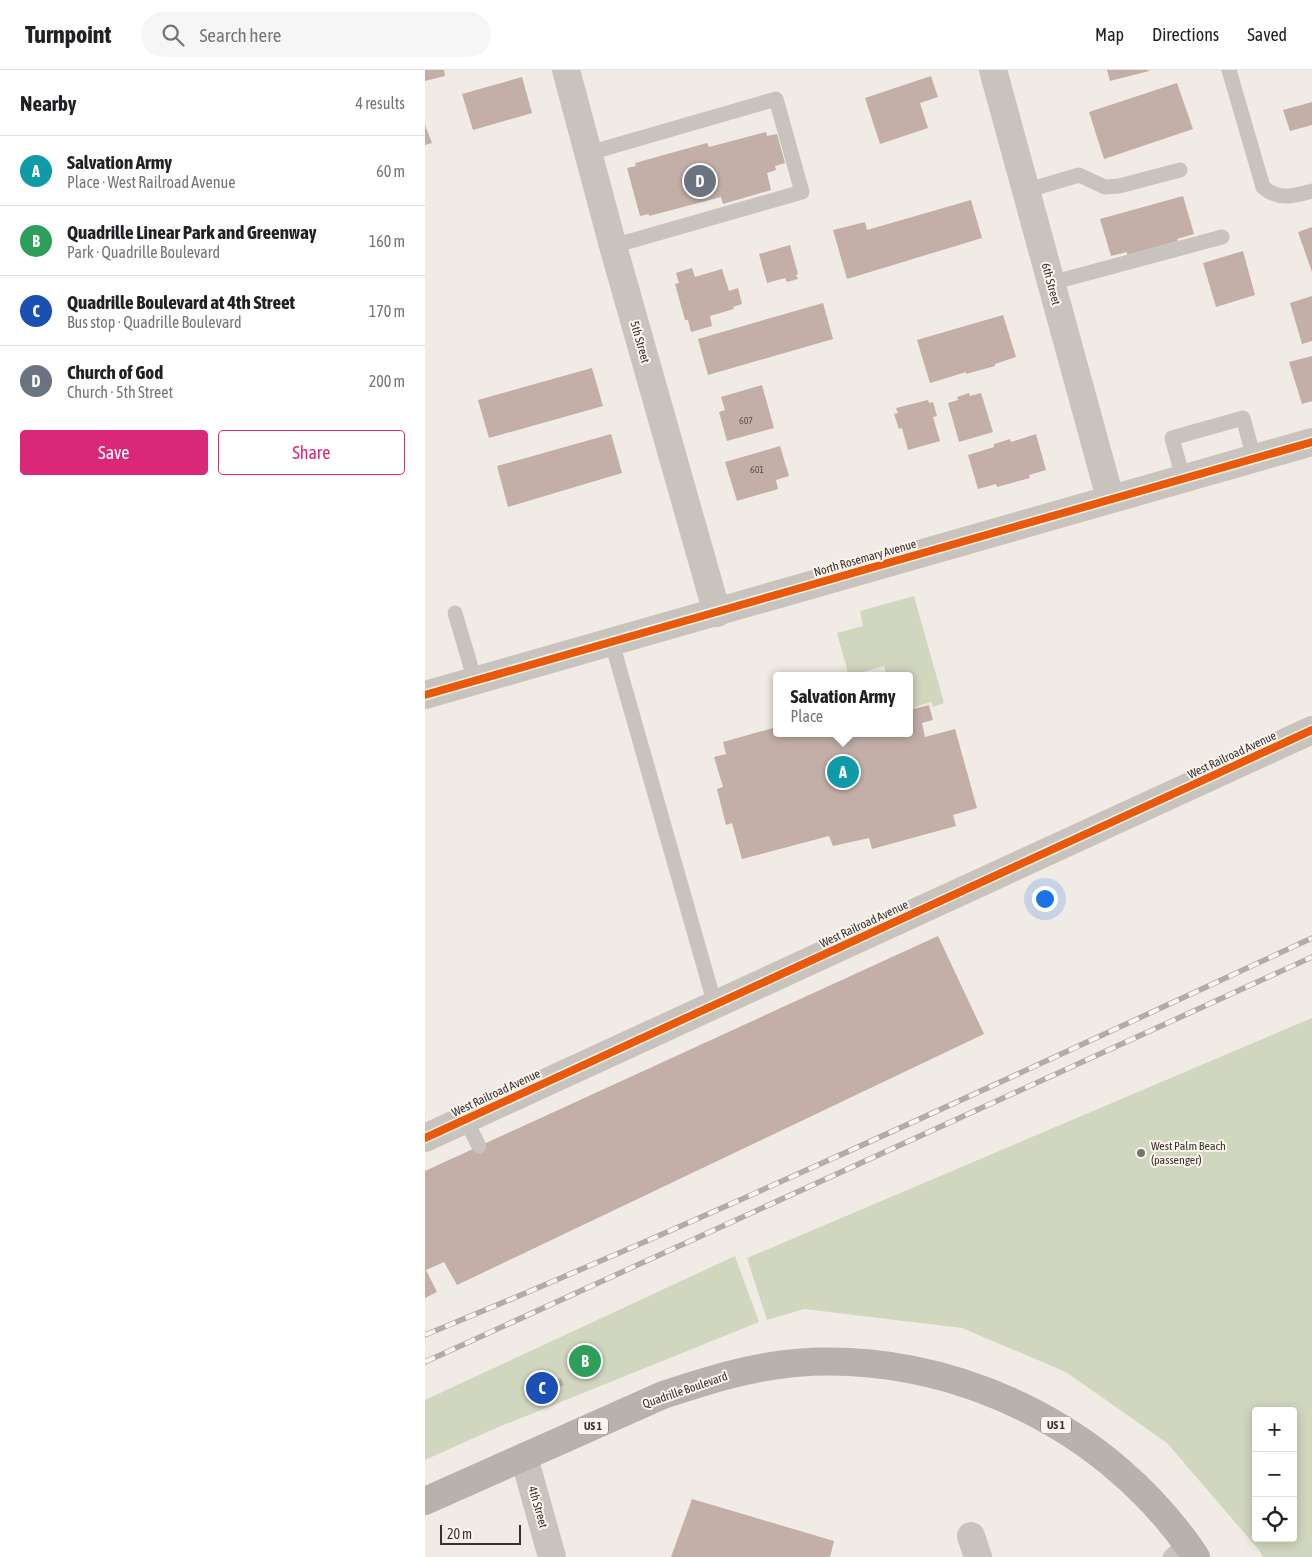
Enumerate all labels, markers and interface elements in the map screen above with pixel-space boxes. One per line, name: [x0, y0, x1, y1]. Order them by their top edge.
search box: [141, 12, 491, 57]
text: Turnpoint: [25, 21, 111, 48]
icon: search: [159, 21, 187, 49]
text: Search here: [199, 24, 281, 46]
text: Map: [1095, 24, 1124, 45]
text: Directions: [1152, 24, 1219, 45]
text: Saved: [1247, 24, 1287, 45]
text: Nearby: [20, 91, 76, 115]
text: 4 results: [355, 94, 405, 112]
text: Salvation Army: [67, 151, 172, 173]
text: A: [32, 162, 40, 180]
text: 60 m: [376, 162, 405, 180]
pin: D: [684, 162, 716, 200]
text: Place · West Railroad Avenue: [67, 173, 235, 191]
text: Quadrille Linear Park and Greenway: [67, 221, 317, 243]
text: B: [32, 232, 40, 250]
text: 160 m: [369, 232, 405, 250]
text: Park · Quadrille Boulevard: [67, 243, 220, 261]
street label: 6th Street: [1039, 261, 1063, 307]
text: Quadrille Boulevard at 4th Street: [67, 291, 295, 313]
text: C: [32, 302, 40, 320]
text: 170 m: [369, 302, 405, 320]
text: Bus stop · Quadrille Boulevard: [67, 313, 242, 331]
street label: 5th Street: [627, 319, 653, 365]
text: Church of God: [67, 361, 163, 383]
text: D: [32, 372, 40, 390]
text: 200 m: [369, 372, 405, 390]
text: Church · 5th Street: [67, 383, 173, 401]
house number: 607: [739, 415, 753, 426]
button: Save: [20, 430, 208, 475]
button: Share: [218, 430, 405, 475]
house number: 601: [750, 464, 764, 475]
street label: North Rosemary Avenue: [812, 537, 918, 579]
popup: [773, 672, 913, 737]
text: Salvation Army: [790, 685, 896, 707]
text: Place: [790, 707, 823, 725]
street label: West Railroad Avenue: [1186, 728, 1278, 782]
pin: A: [827, 753, 859, 791]
your location: [1032, 886, 1058, 912]
street label: West Railroad Avenue: [818, 897, 910, 951]
street label: West Railroad Avenue: [450, 1066, 542, 1120]
place label: West Palm Beach (passenger): [1151, 1139, 1226, 1167]
marker: West Palm Beach (passenger): [1135, 1147, 1147, 1159]
pin: B: [569, 1342, 601, 1380]
pin: C: [526, 1369, 558, 1407]
street label: Quadrille Boulevard: [641, 1369, 729, 1411]
map controls: [1252, 1407, 1297, 1542]
button: +: [1252, 1407, 1297, 1452]
road number: US 1: [1041, 1416, 1071, 1434]
road number: US 1: [578, 1418, 608, 1434]
button: −: [1252, 1452, 1297, 1497]
street label: 4th Street: [525, 1484, 551, 1530]
button: locate: [1252, 1497, 1297, 1542]
scale bar: [440, 1522, 521, 1545]
text: 20 m: [447, 1526, 472, 1542]

